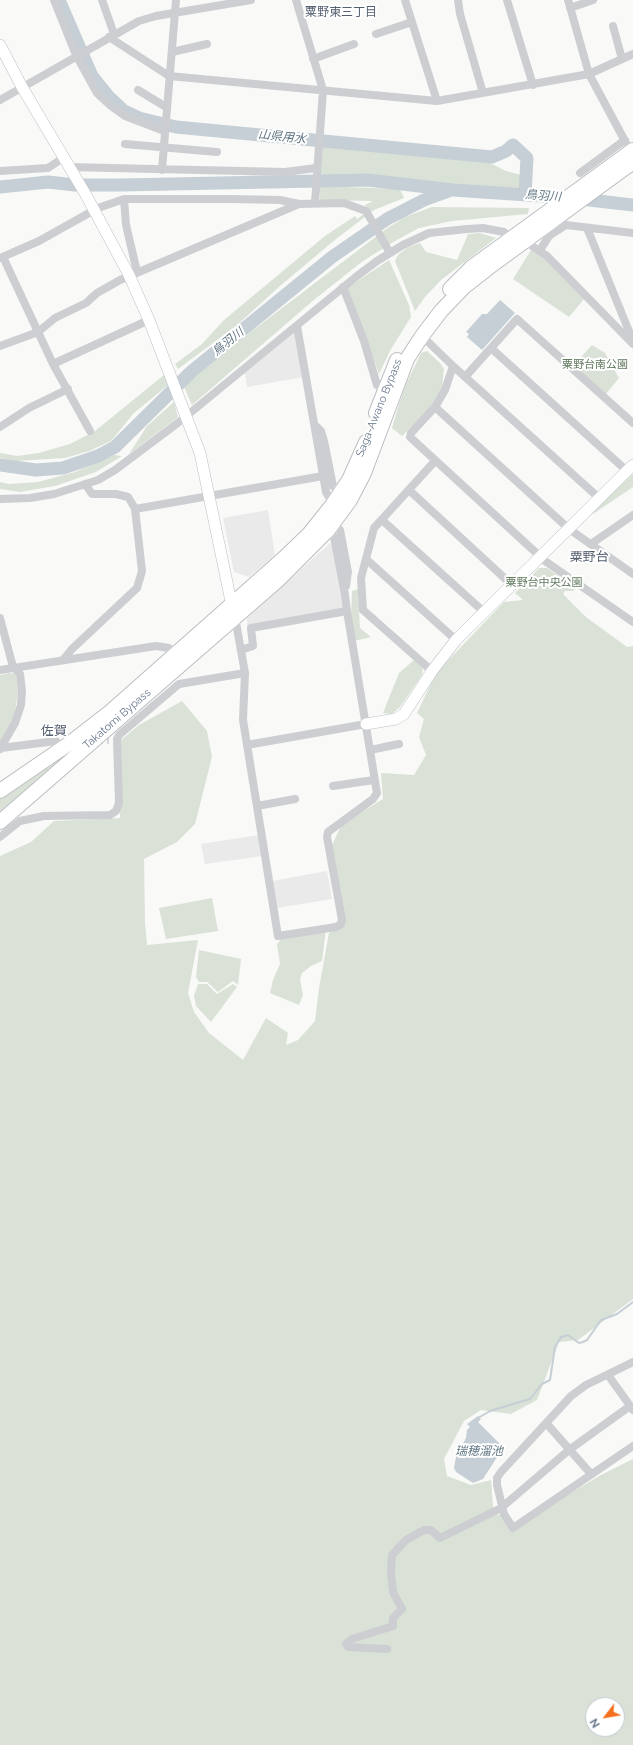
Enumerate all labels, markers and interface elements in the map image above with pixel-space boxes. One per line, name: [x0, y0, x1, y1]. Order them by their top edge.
district label: 粟野東三丁目: [305, 5, 377, 19]
water label: 山県用水: [257, 127, 307, 147]
water label: 鳥羽川: [525, 188, 561, 204]
water label: 鳥羽川: [209, 325, 247, 359]
street label: Saga-Awano Bypass: [353, 357, 405, 459]
park label: 粟野台南公園: [562, 358, 628, 372]
district label: 粟野台: [570, 549, 608, 565]
park label: 粟野台中央公園: [506, 576, 582, 590]
street label: Takatomi Bypass: [80, 686, 154, 752]
district label: 佐賀: [41, 723, 67, 739]
water label: 瑞穂溜池: [455, 1444, 503, 1458]
north arrow: [585, 1697, 625, 1737]
text: N: [587, 1716, 603, 1730]

